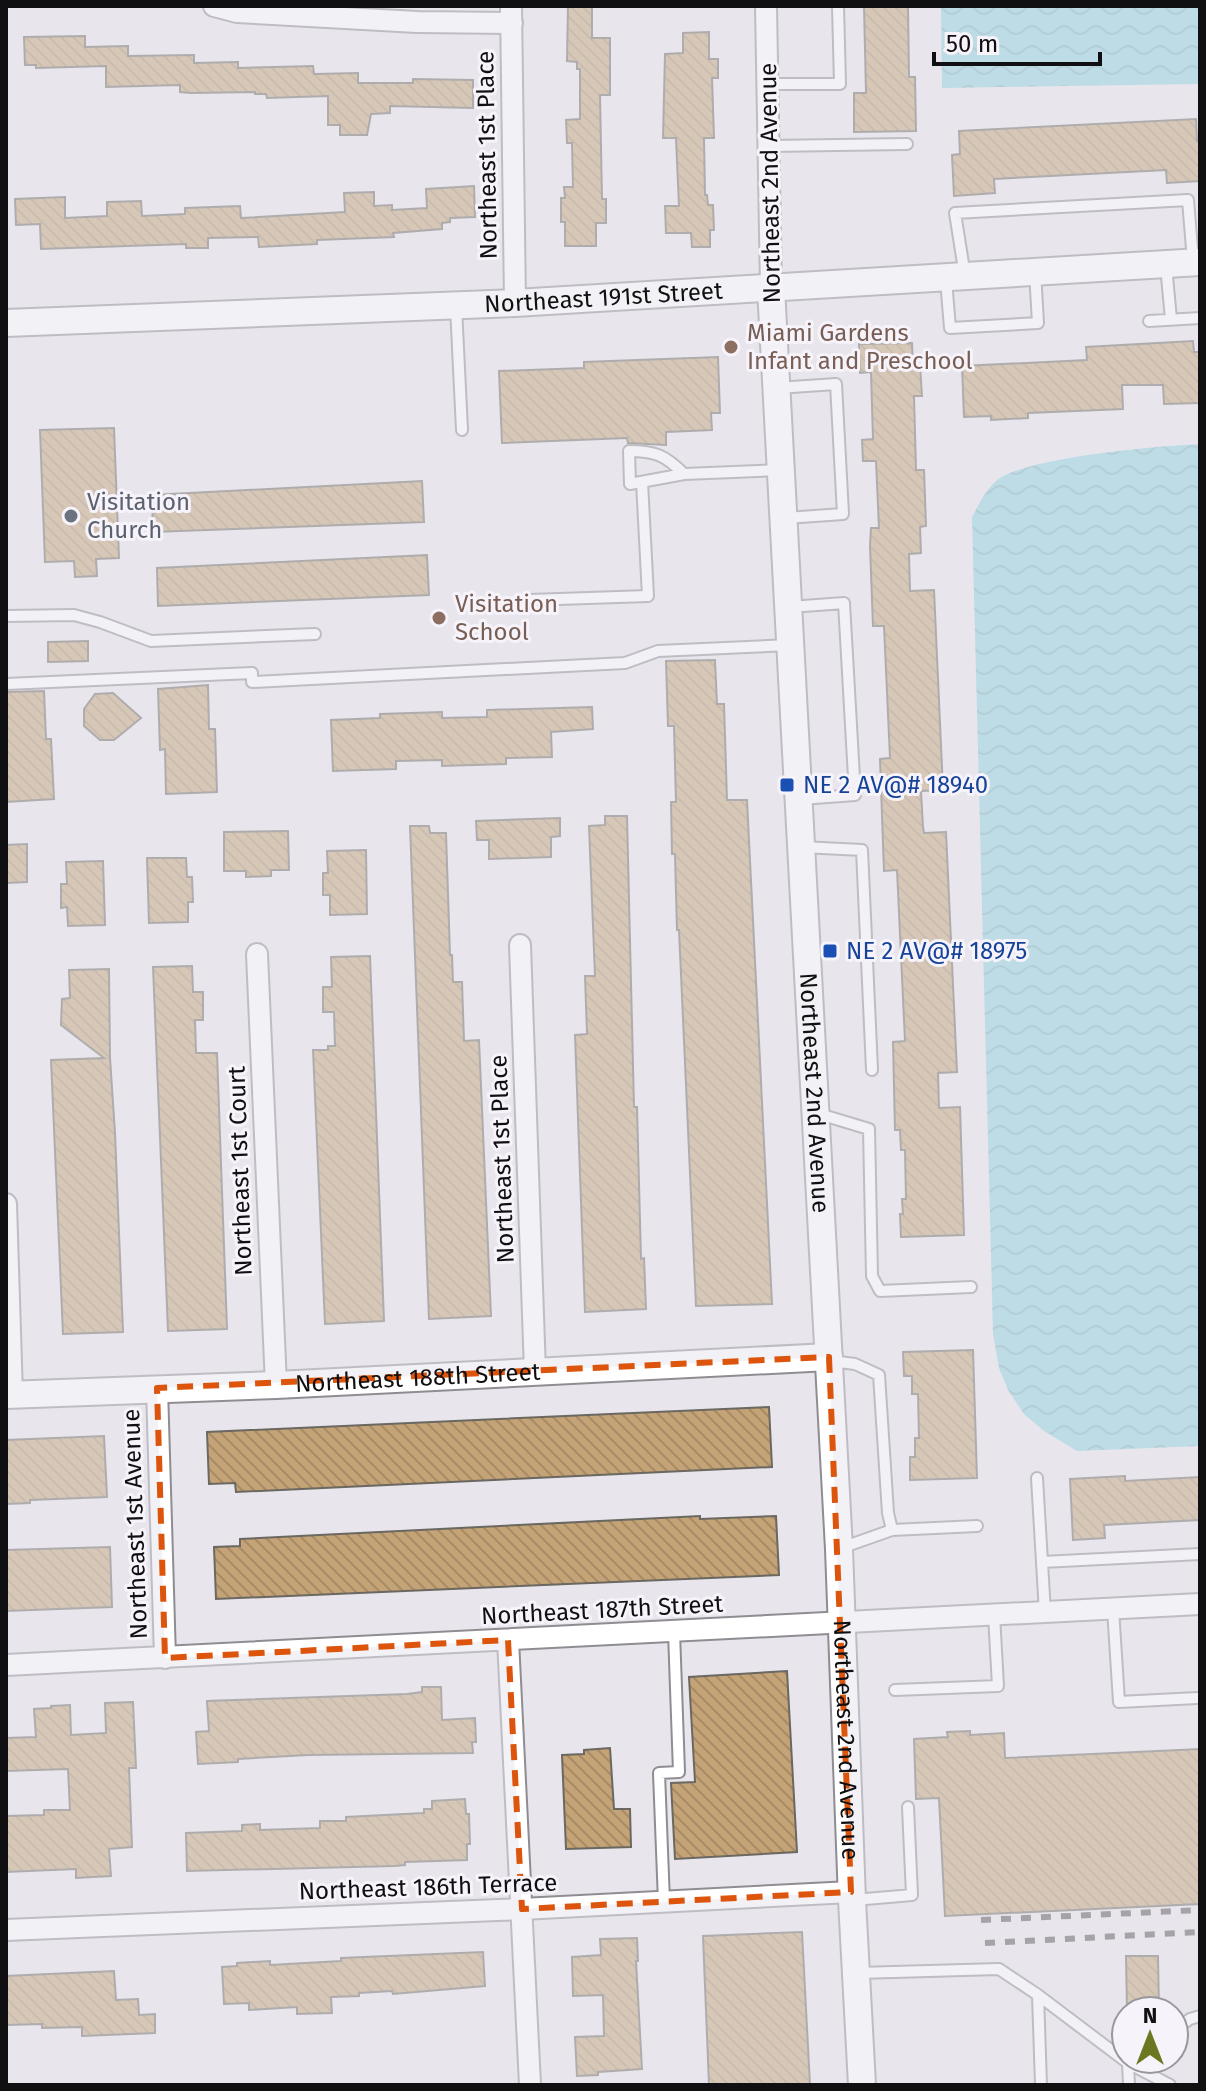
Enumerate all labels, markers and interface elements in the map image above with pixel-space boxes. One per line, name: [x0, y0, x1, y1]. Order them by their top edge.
scale bar: [934, 16, 1100, 66]
text: 50 m: [946, 30, 998, 58]
street label: Northeast 1st Place: [471, 50, 503, 260]
street label: Northeast 2nd Avenue: [754, 62, 786, 304]
street label: Northeast 191st Street: [484, 277, 724, 318]
place label: Miami Gardens Infant and Preschool: [747, 319, 973, 375]
marker: Miami Gardens Infant and Preschool: [722, 338, 740, 356]
place label: Visitation Church: [87, 488, 190, 544]
marker: Visitation Church: [62, 507, 80, 525]
place label: Visitation School: [455, 590, 558, 646]
marker: Visitation School: [430, 609, 448, 627]
place label: NE 2 AV@# 18940: [803, 771, 988, 799]
marker: NE 2 AV@# 18940: [778, 776, 796, 794]
place label: NE 2 AV@# 18975: [846, 937, 1027, 965]
marker: NE 2 AV@# 18975: [821, 942, 839, 960]
street label: Northeast 2nd Avenue: [794, 972, 835, 1214]
street label: Northeast 1st Place: [484, 1054, 520, 1264]
street label: Northeast 1st Court: [222, 1065, 258, 1276]
street label: Northeast 188th Street: [294, 1358, 541, 1398]
street label: Northeast 1st Avenue: [117, 1408, 153, 1640]
street label: Northeast 187th Street: [480, 1590, 724, 1630]
street label: Northeast 2nd Avenue: [828, 1619, 865, 1861]
street label: Northeast 186th Terrace: [298, 1868, 558, 1906]
north arrow: [1110, 1995, 1190, 2075]
text: N: [1143, 2002, 1157, 2029]

